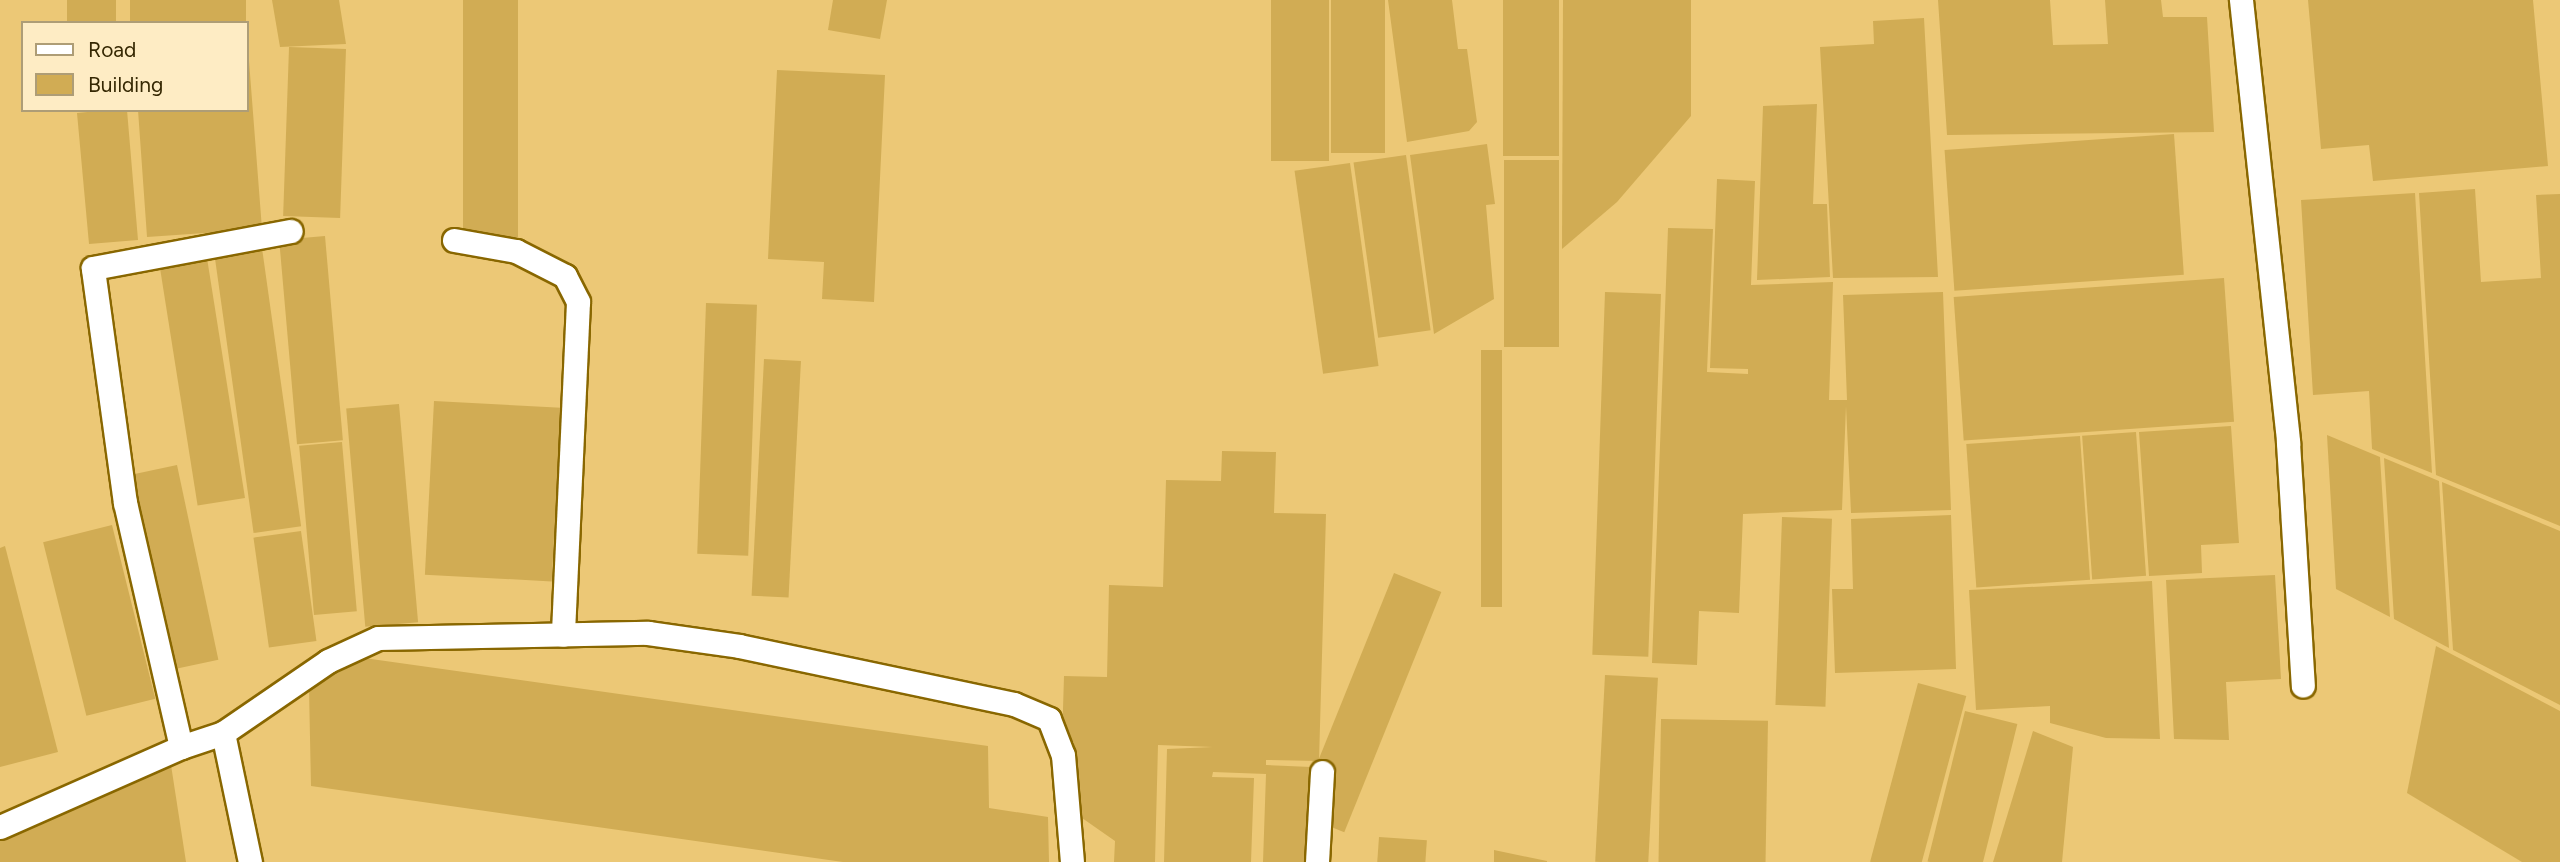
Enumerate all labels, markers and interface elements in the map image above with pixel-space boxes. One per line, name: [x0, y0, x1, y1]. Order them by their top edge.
legend: [21, 21, 248, 112]
text: Road: [88, 37, 136, 62]
text: Building: [88, 72, 163, 97]

